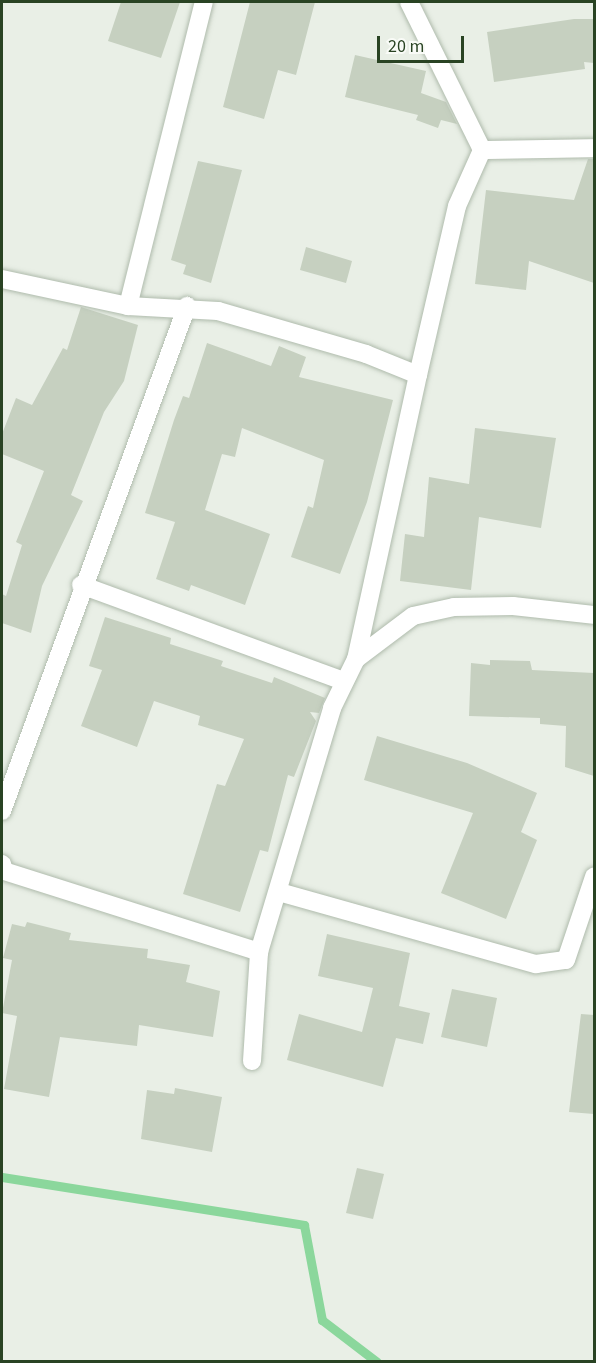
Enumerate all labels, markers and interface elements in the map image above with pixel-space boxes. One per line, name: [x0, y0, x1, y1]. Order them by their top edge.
scale bar: [380, 24, 467, 62]
text: 20 m: [388, 34, 424, 59]

